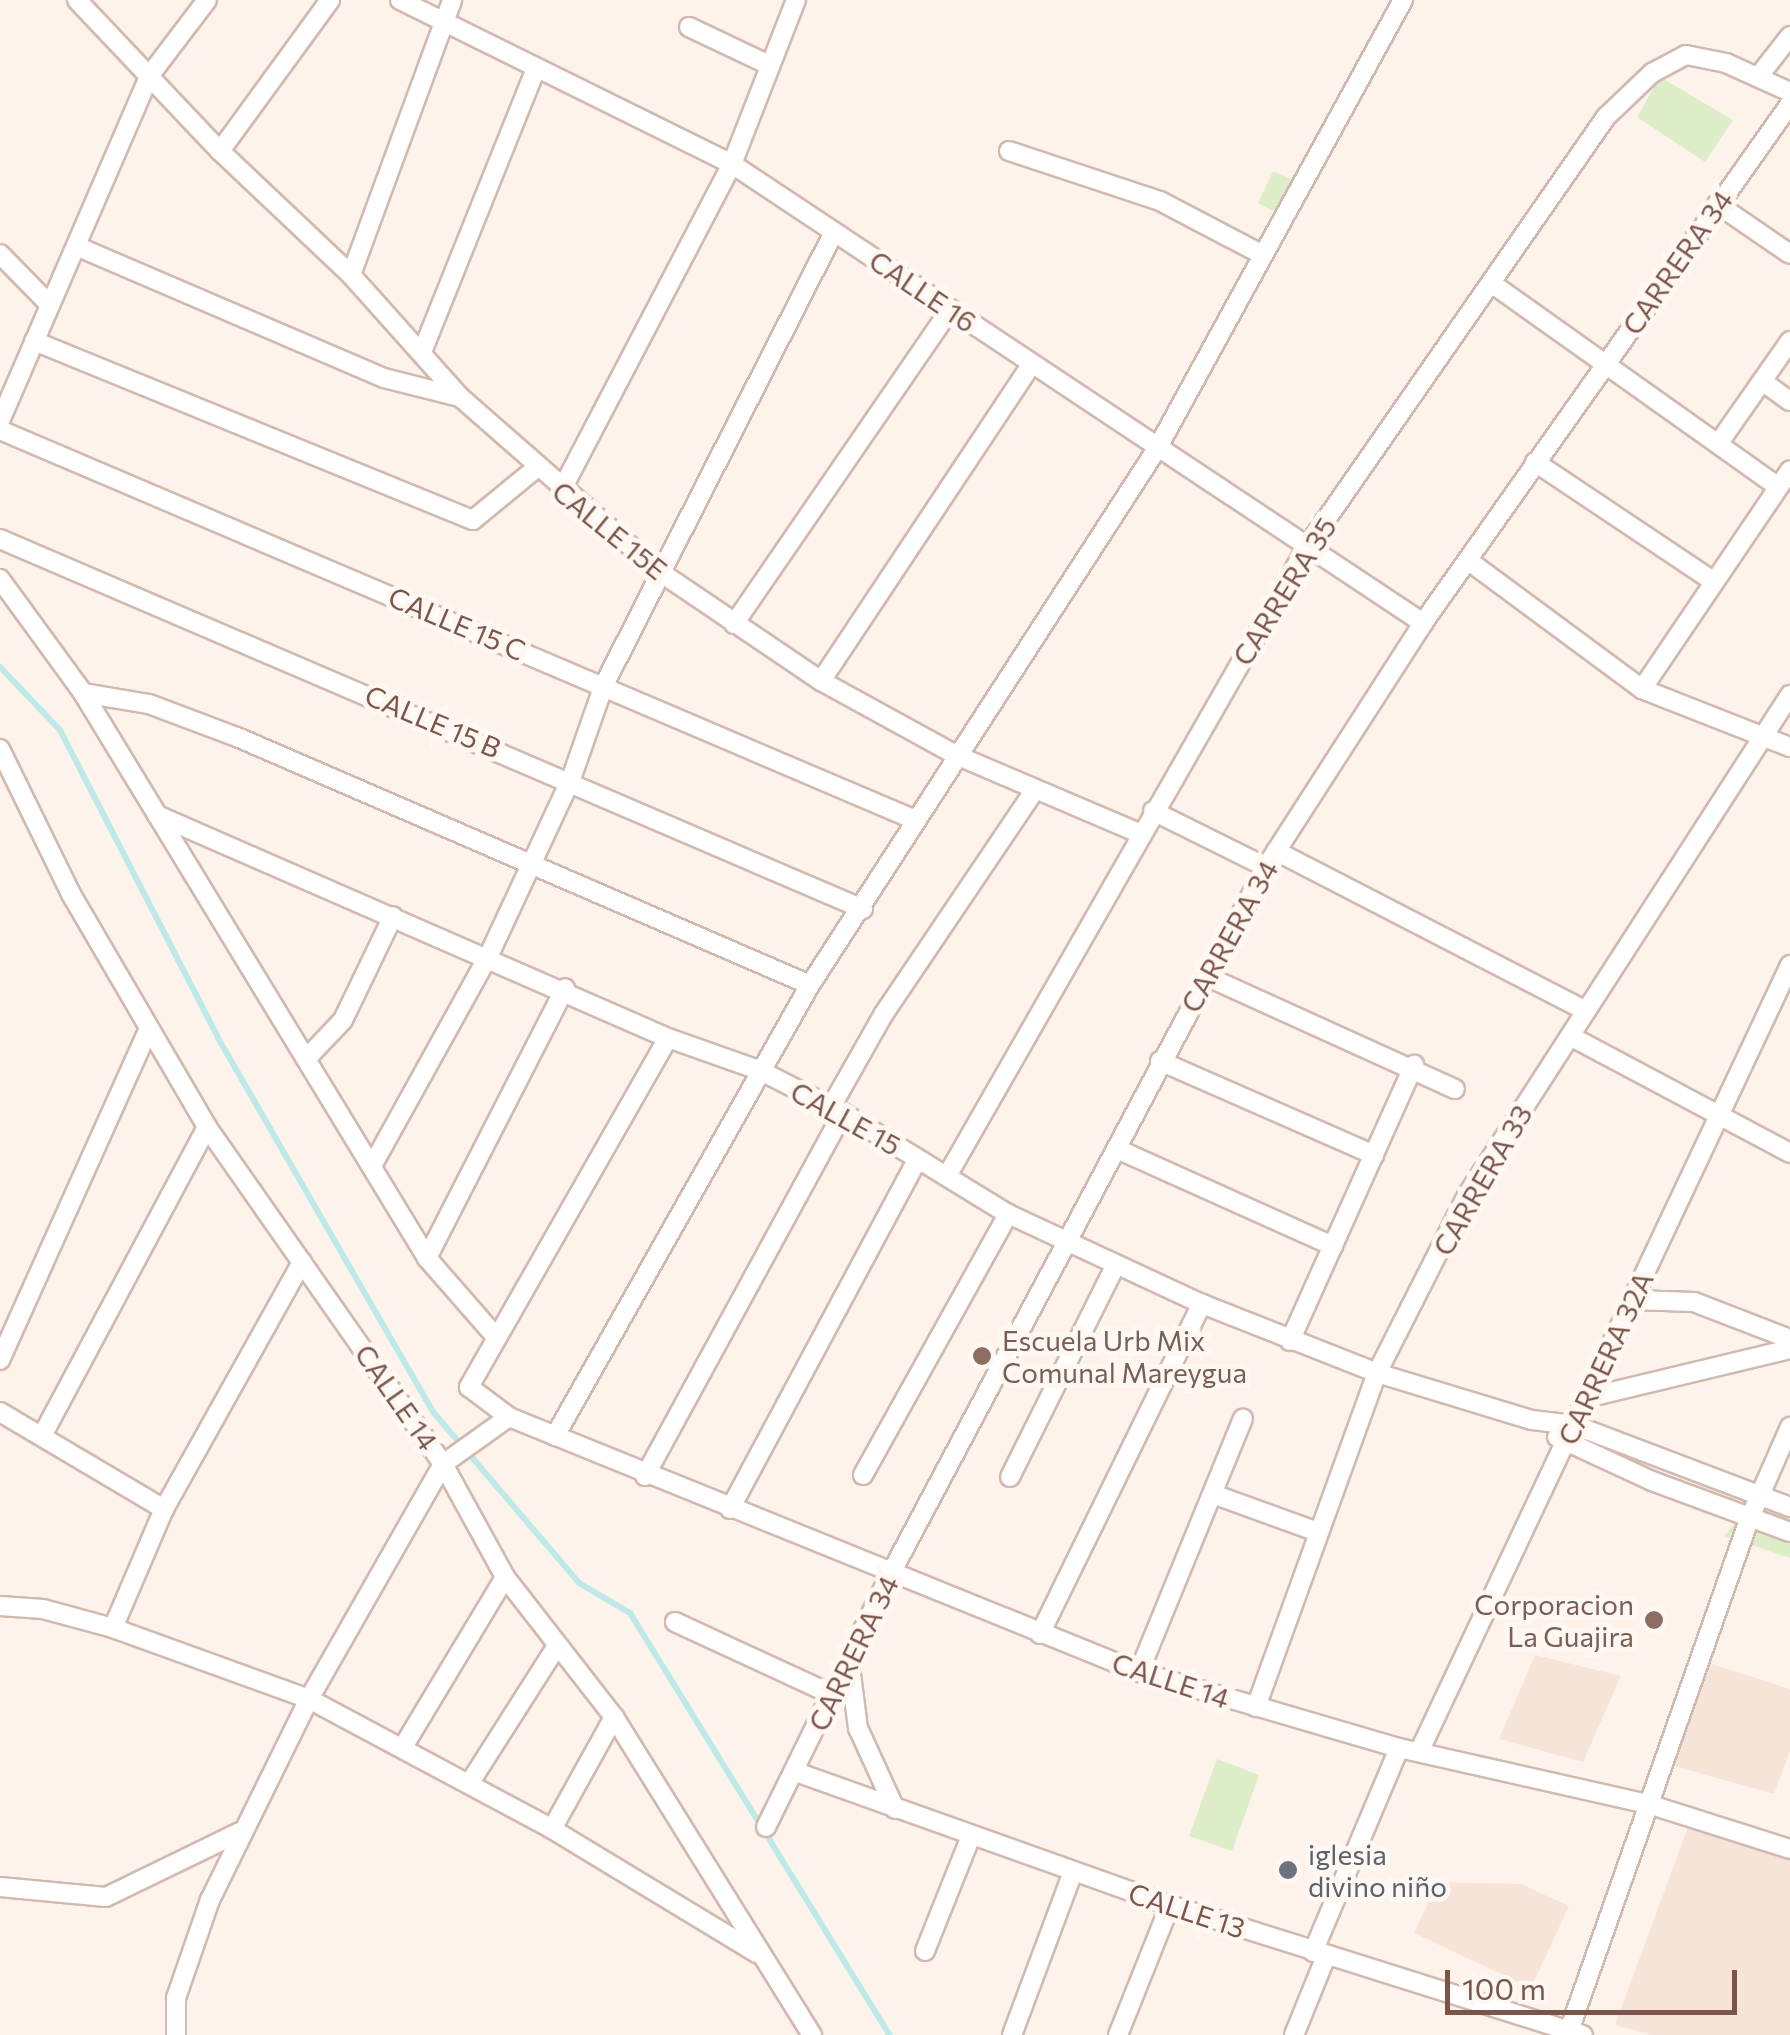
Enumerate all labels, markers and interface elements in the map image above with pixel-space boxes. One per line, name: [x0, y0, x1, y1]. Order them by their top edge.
street label: CARRERA 34: [1615, 183, 1739, 341]
street label: CALLE 16: [863, 243, 983, 339]
street label: CALLE 15E: [546, 474, 674, 586]
street label: CARRERA 35: [1225, 511, 1343, 671]
street label: CALLE 15 C: [384, 579, 530, 667]
street label: CALLE 15 B: [360, 677, 506, 765]
street label: CARRERA 34: [1173, 854, 1285, 1018]
street label: CALLE 15: [785, 1074, 907, 1162]
street label: CARRERA 33: [1425, 1099, 1539, 1261]
street label: CARRERA 32A: [1550, 1266, 1660, 1450]
place label: Escuela Urb Mix Comunal Mareygua: [1002, 1323, 1247, 1389]
street label: CALLE 14: [348, 1338, 446, 1456]
marker: Escuela Urb Mix Comunal Mareygua: [971, 1345, 993, 1367]
street label: CARRERA 34: [801, 1570, 905, 1736]
place label: Corporacion La Guajira: [1474, 1587, 1634, 1653]
marker: Corporacion La Guajira: [1643, 1609, 1665, 1631]
street label: CALLE 14: [1108, 1645, 1234, 1715]
place label: iglesia divino niño: [1308, 1837, 1447, 1903]
marker: iglesia divino niño: [1277, 1859, 1299, 1881]
street label: CALLE 13: [1125, 1875, 1249, 1945]
scale bar: [1450, 1950, 1742, 2012]
text: 100 m: [1462, 1969, 1546, 2006]

